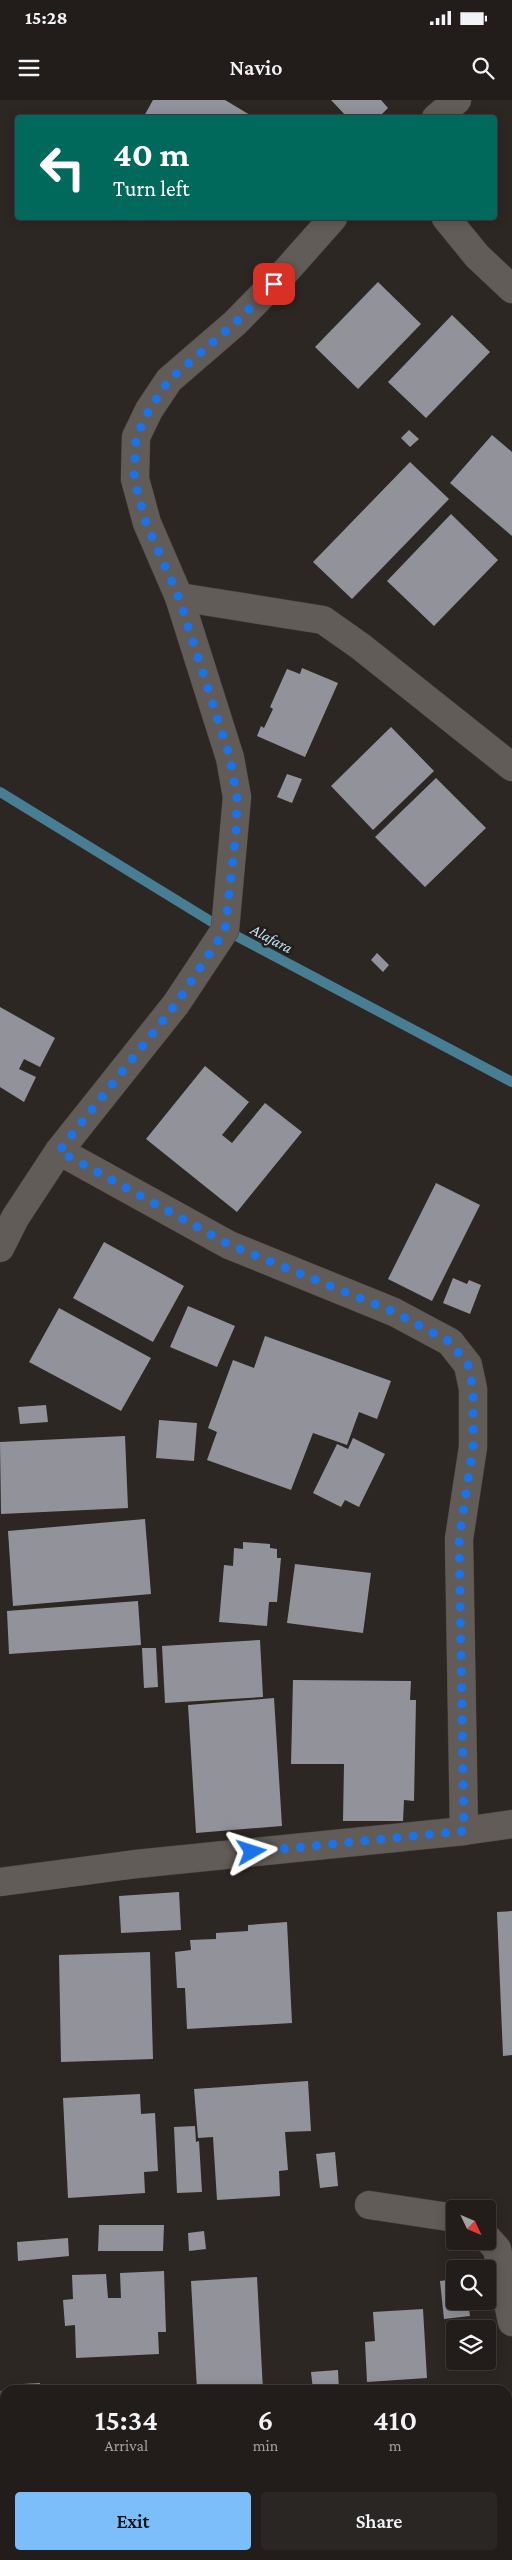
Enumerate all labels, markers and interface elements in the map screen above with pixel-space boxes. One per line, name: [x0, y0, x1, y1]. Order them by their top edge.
text: 15:28: [25, 7, 67, 28]
icon: menu: [15, 54, 43, 82]
icon: search: [469, 54, 497, 82]
text: Navio: [230, 55, 282, 80]
icon: left: [30, 135, 95, 200]
text: 40 m: [113, 135, 190, 174]
text: Turn left: [113, 176, 190, 201]
pin: [253, 263, 295, 305]
icon: arrive: [260, 270, 288, 298]
water label: Alafara: [247, 920, 296, 958]
position arrow: [225, 1825, 277, 1877]
north arrow: [446, 2200, 496, 2250]
map controls: [446, 2200, 496, 2370]
button: search: [446, 2260, 496, 2310]
button: layers: [446, 2320, 496, 2370]
text: 15:34: [95, 2403, 158, 2436]
text: 6: [258, 2403, 273, 2436]
text: 410: [373, 2403, 417, 2436]
text: Arrival: [105, 2437, 148, 2454]
text: min: [253, 2437, 278, 2454]
text: m: [389, 2437, 402, 2454]
button: Exit: [15, 2492, 251, 2550]
button: Share: [261, 2492, 497, 2550]

